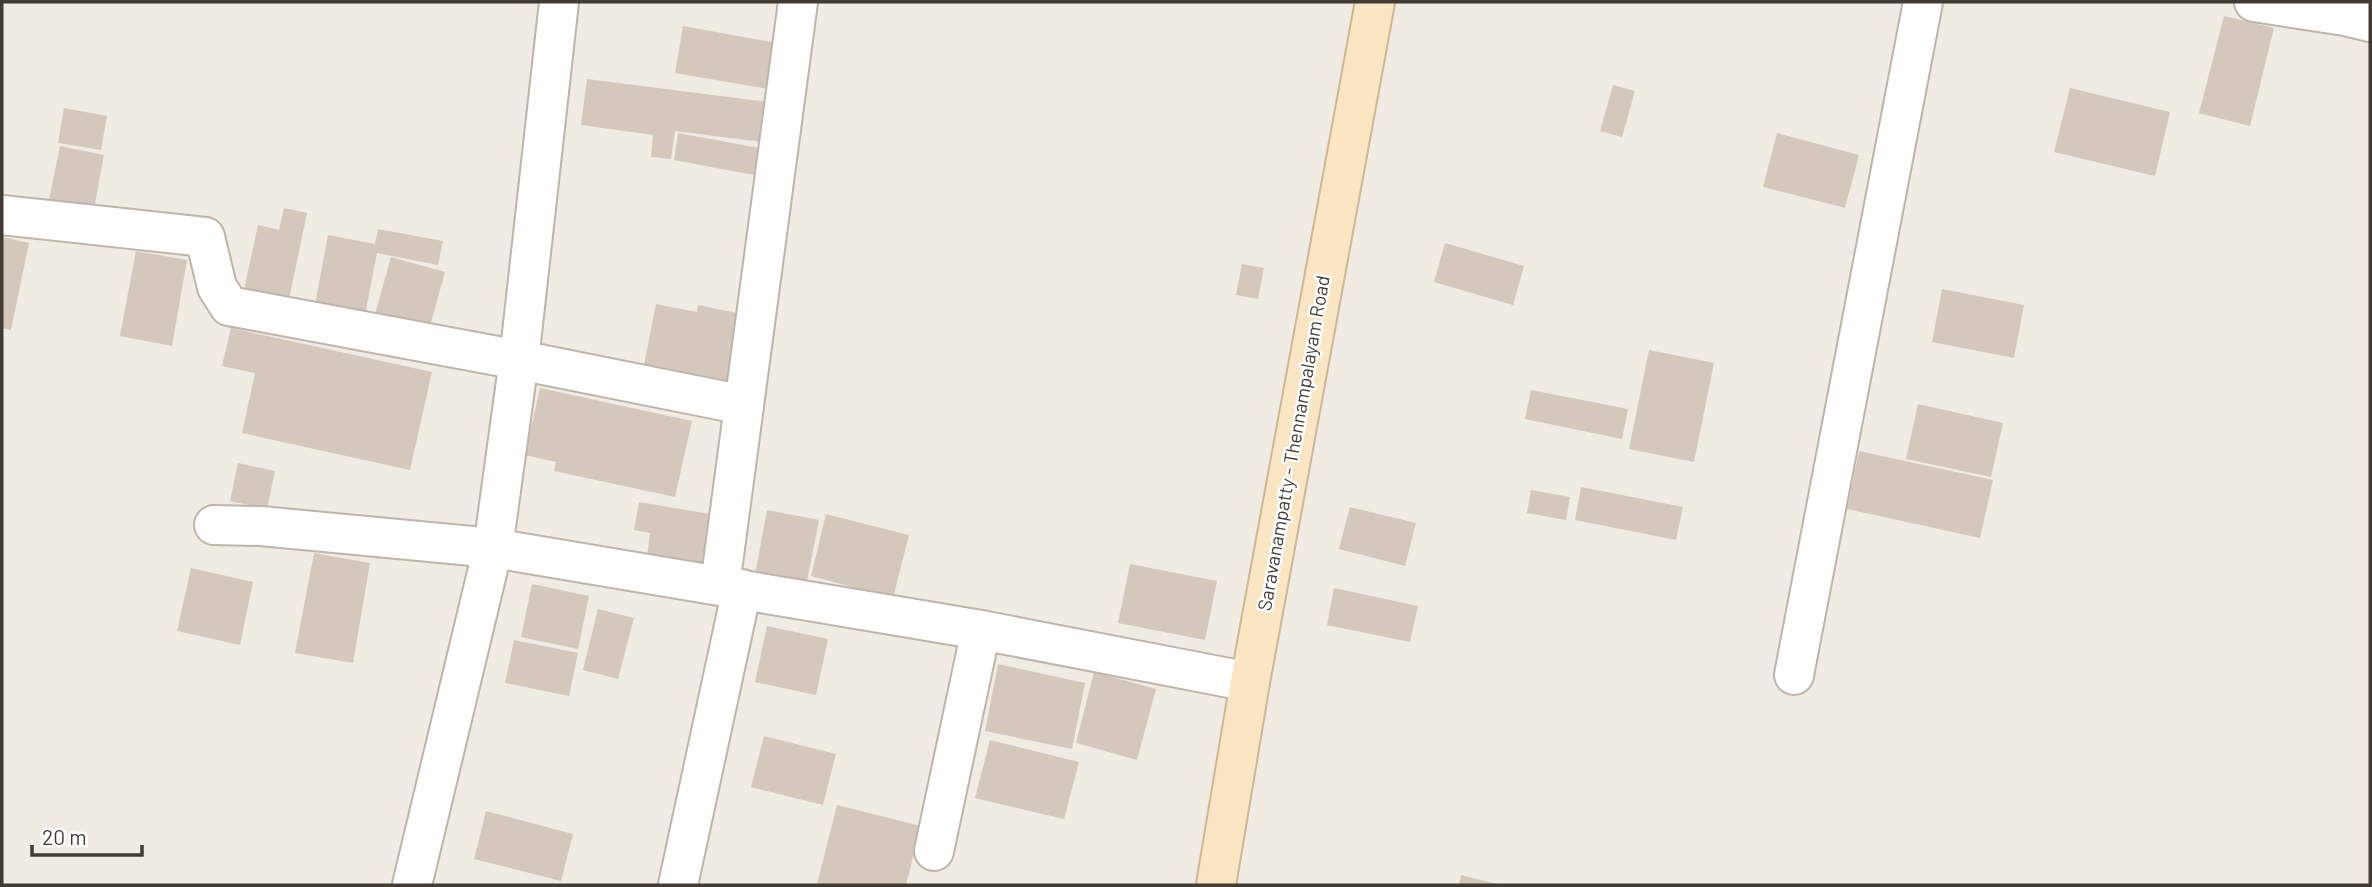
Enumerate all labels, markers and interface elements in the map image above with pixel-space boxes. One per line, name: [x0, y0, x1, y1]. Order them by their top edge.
street label: Saravanampatty - Thennampalayam Road: [1252, 274, 1334, 612]
scale bar: [32, 814, 142, 858]
text: 20 m: [42, 824, 87, 849]

